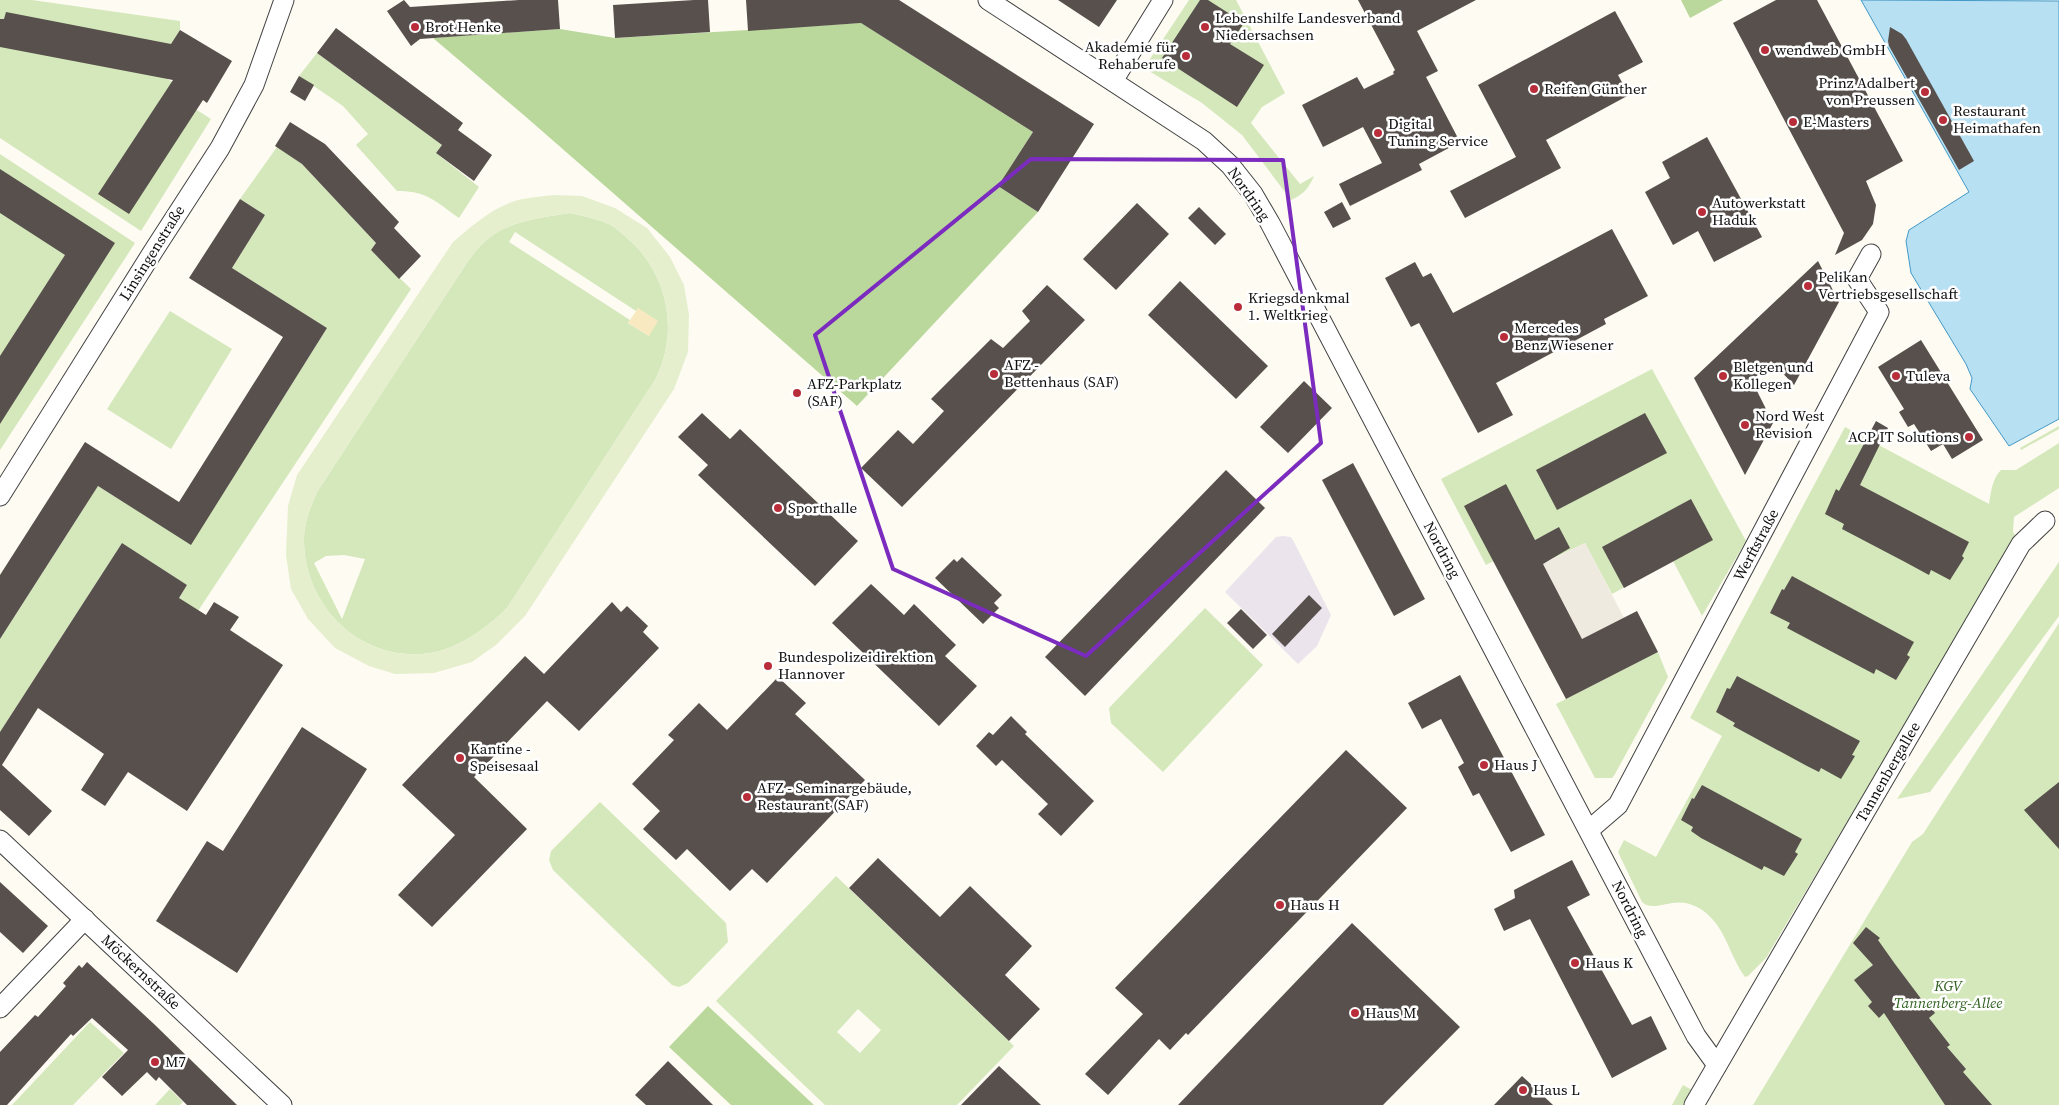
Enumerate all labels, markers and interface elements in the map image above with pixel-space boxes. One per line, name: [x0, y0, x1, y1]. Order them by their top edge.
place label: Lebenshilfe Landesverband Niedersachsen: [1215, 7, 1401, 45]
place label: Brot Henke: [425, 16, 501, 37]
marker: Brot Henke: [409, 21, 421, 33]
marker: Lebenshilfe Landesverband Niedersachsen: [1199, 21, 1211, 33]
place label: Akademie für Rehaberufe: [1085, 36, 1177, 74]
place label: wendweb GmbH: [1775, 39, 1886, 60]
marker: wendweb GmbH: [1759, 44, 1771, 56]
marker: Akademie für Rehaberufe: [1180, 50, 1192, 62]
place label: Prinz Adalbert von Preussen: [1818, 72, 1915, 110]
place label: Reifen Günther: [1544, 78, 1648, 99]
marker: Reifen Günther: [1528, 83, 1540, 95]
marker: Prinz Adalbert von Preussen: [1919, 86, 1931, 98]
place label: Restaurant Heimathafen: [1953, 100, 2041, 138]
place label: E-Masters: [1803, 111, 1869, 132]
place label: Digital Tuning Service: [1388, 113, 1489, 151]
marker: Restaurant Heimathafen: [1937, 114, 1949, 126]
marker: E-Masters: [1787, 116, 1799, 128]
marker: Digital Tuning Service: [1372, 127, 1384, 139]
street label: Nordring: [1223, 163, 1276, 225]
place label: Autowerkstatt Haduk: [1712, 192, 1806, 230]
street label: Linsingenstraße: [114, 201, 189, 304]
marker: Autowerkstatt Haduk: [1696, 206, 1708, 218]
place label: Pelikan Vertriebsgesellschaft: [1818, 266, 1958, 304]
marker: Pelikan Vertriebsgesellschaft: [1802, 280, 1814, 292]
place label: Kriegsdenkmal 1. Weltkrieg: [1248, 287, 1350, 325]
marker: Kriegsdenkmal 1. Weltkrieg: [1232, 301, 1244, 313]
place label: Mercedes Benz Wiesener: [1514, 317, 1614, 355]
marker: Mercedes Benz Wiesener: [1498, 331, 1510, 343]
place label: AFZ - Bettenhaus (SAF): [1004, 354, 1119, 392]
place label: Bletgen und Kollegen: [1733, 356, 1814, 394]
place label: Tuleva: [1906, 365, 1951, 386]
marker: AFZ - Bettenhaus (SAF): [988, 368, 1000, 380]
marker: Bletgen und Kollegen: [1717, 370, 1729, 382]
marker: Tuleva: [1890, 370, 1902, 382]
place label: AFZ-Parkplatz (SAF): [807, 373, 901, 411]
marker: AFZ-Parkplatz (SAF): [791, 387, 803, 399]
place label: Nord West Revision: [1755, 405, 1824, 443]
marker: Nord West Revision: [1739, 419, 1751, 431]
place label: ACP IT Solutions: [1848, 426, 1959, 447]
marker: ACP IT Solutions: [1963, 431, 1975, 443]
place label: Sporthalle: [788, 497, 858, 518]
marker: Sporthalle: [772, 502, 784, 514]
street label: Werftstraße: [1728, 505, 1783, 584]
street label: Nordring: [1419, 518, 1466, 582]
place label: Bundespolizeidirektion Hannover: [778, 646, 934, 684]
marker: Bundespolizeidirektion Hannover: [762, 660, 774, 672]
street label: Tannenbergallee: [1850, 717, 1925, 826]
place label: Kantine - Speisesaal: [470, 738, 539, 776]
marker: Kantine - Speisesaal: [454, 752, 466, 764]
place label: Haus J: [1494, 754, 1538, 775]
marker: Haus J: [1478, 759, 1490, 771]
place label: AFZ - Seminargebäude, Restaurant (SAF): [757, 777, 912, 815]
marker: AFZ - Seminargebäude, Restaurant (SAF): [741, 791, 753, 803]
street label: Nordring: [1607, 877, 1654, 941]
place label: Haus H: [1290, 894, 1340, 915]
marker: Haus H: [1274, 899, 1286, 911]
street label: Möckernstraße: [97, 929, 186, 1014]
place label: Haus K: [1585, 952, 1633, 973]
marker: Haus K: [1569, 957, 1581, 969]
park label: KGV Tannenberg-Allee: [1894, 975, 2002, 1013]
place label: Haus M: [1365, 1002, 1416, 1023]
marker: Haus M: [1349, 1007, 1361, 1019]
place label: M7: [165, 1051, 186, 1072]
marker: M7: [149, 1056, 161, 1068]
place label: Haus L: [1533, 1079, 1580, 1100]
marker: Haus L: [1517, 1084, 1529, 1096]

